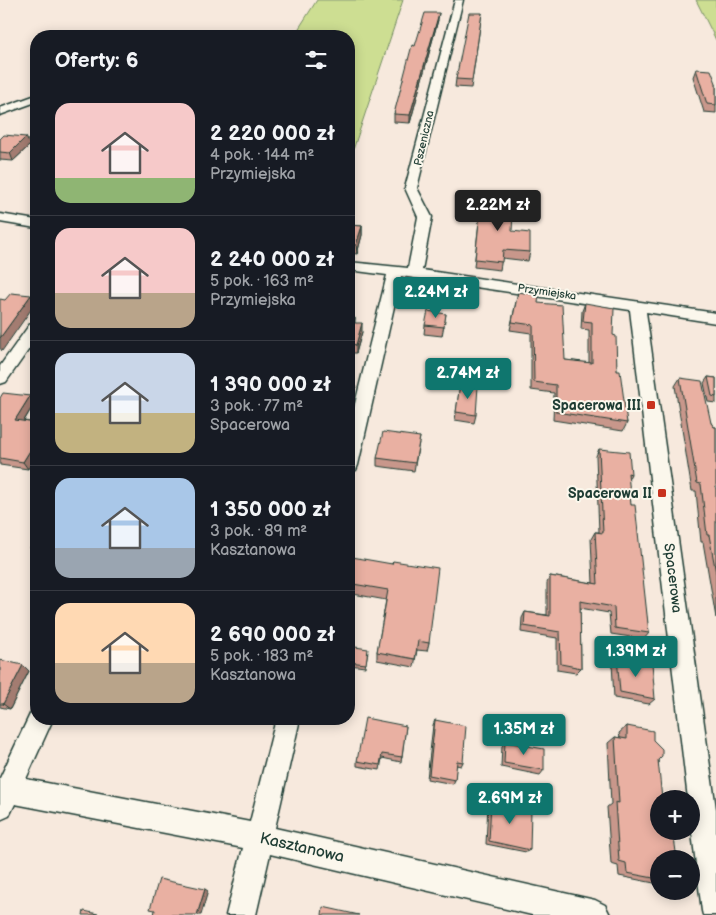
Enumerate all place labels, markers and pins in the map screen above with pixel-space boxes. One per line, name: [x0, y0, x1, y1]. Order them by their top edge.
pin: 2.22M zł: [446, 190, 550, 232]
pin: 2.24M zł: [384, 276, 488, 319]
pin: 2.74M zł: [416, 358, 520, 400]
place label: Spacerowa III: [552, 397, 641, 414]
marker: Spacerowa III: [645, 399, 657, 411]
place label: Spacerowa II: [568, 485, 652, 502]
marker: Spacerowa II: [656, 487, 668, 499]
pin: 1.39M zł: [584, 636, 688, 678]
pin: 1.35M zł: [472, 714, 576, 756]
pin: 2.69M zł: [458, 782, 562, 825]

